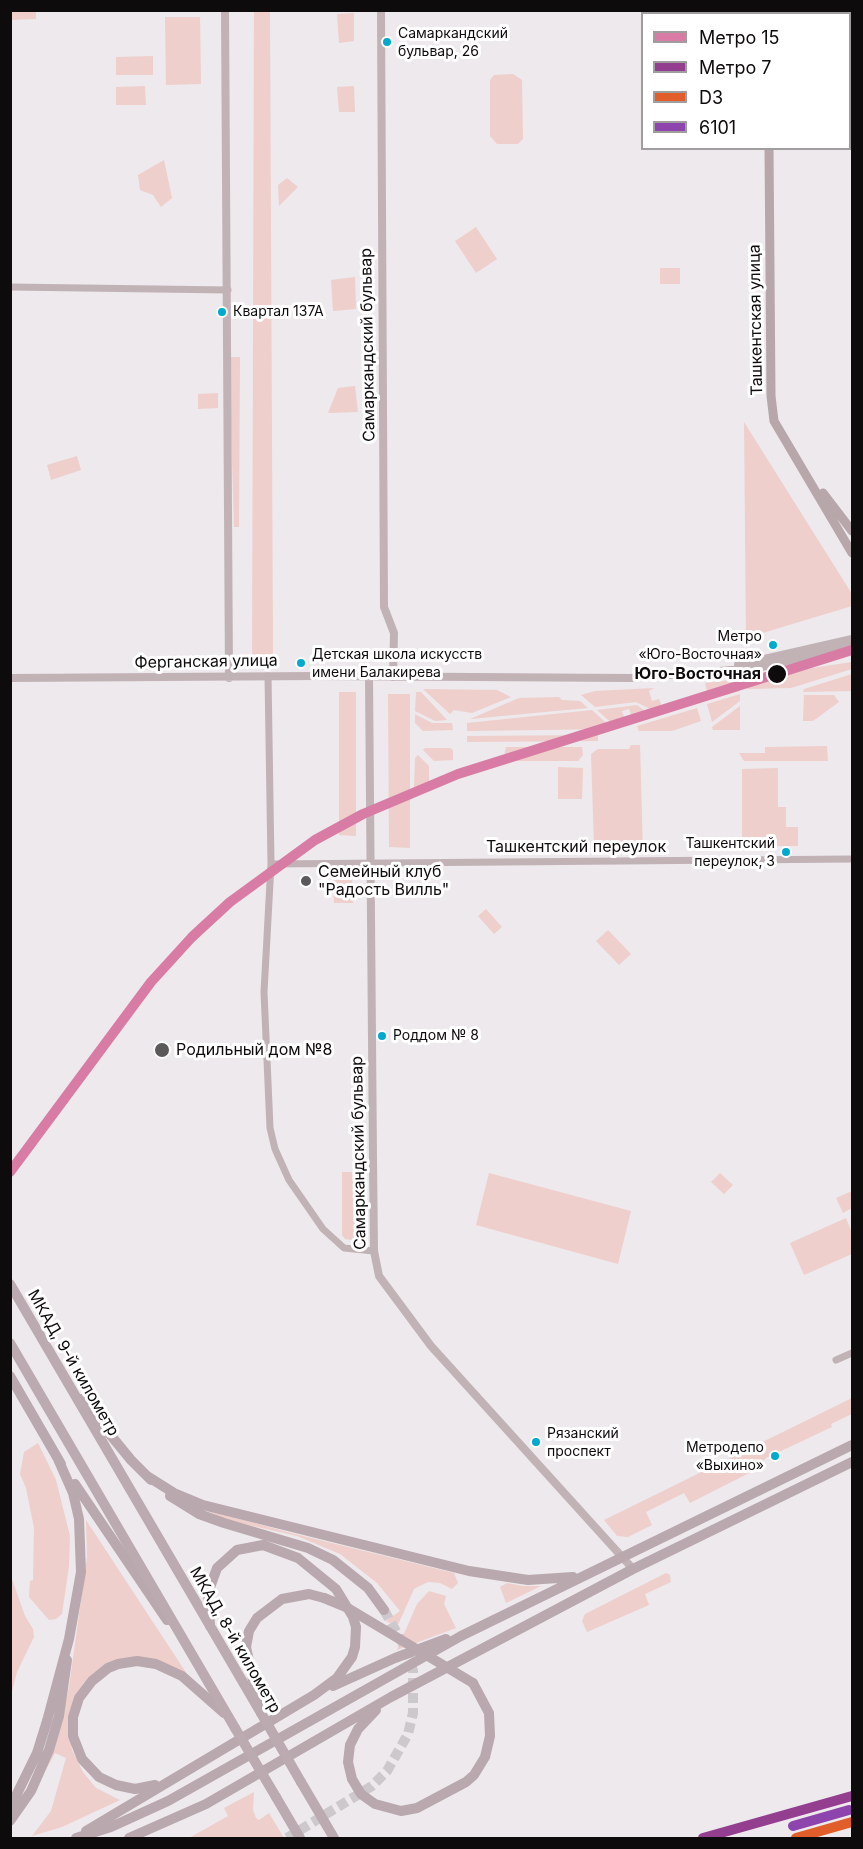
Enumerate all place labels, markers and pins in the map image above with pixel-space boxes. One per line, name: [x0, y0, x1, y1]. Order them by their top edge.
place label: Самаркандский бульвар, 26: [398, 26, 508, 58]
marker: Самаркандский бульвар, 26: [381, 36, 393, 48]
place label: Квартал 137А: [233, 304, 324, 320]
marker: Квартал 137А: [216, 306, 228, 318]
place label: Метро «Юго-Восточная»: [638, 629, 762, 662]
marker: Метро «Юго-Восточная»: [767, 639, 779, 651]
place label: Детская школа искусств имени Балакирева: [312, 647, 482, 680]
marker: Детская школа искусств имени Балакирева: [295, 657, 307, 669]
marker: Юго-Восточная: [766, 663, 788, 685]
place label: Юго-Восточная: [635, 664, 761, 684]
place label: Ташкентский переулок, 3: [685, 836, 775, 868]
marker: Ташкентский переулок, 3: [780, 846, 792, 858]
place label: Семейный клуб "Радость Вилль": [318, 862, 449, 900]
marker: Семейный клуб "Радость Вилль": [299, 874, 313, 888]
place label: Роддом № 8: [393, 1028, 479, 1044]
marker: Роддом № 8: [376, 1030, 388, 1042]
place label: Родильный дом №8: [176, 1040, 332, 1060]
marker: Родильный дом №8: [153, 1041, 171, 1059]
place label: Рязанский проспект: [547, 1426, 619, 1458]
marker: Рязанский проспект: [530, 1436, 542, 1448]
place label: Метродепо «Выхино»: [686, 1440, 764, 1472]
marker: Метродепо «Выхино»: [769, 1450, 781, 1462]

